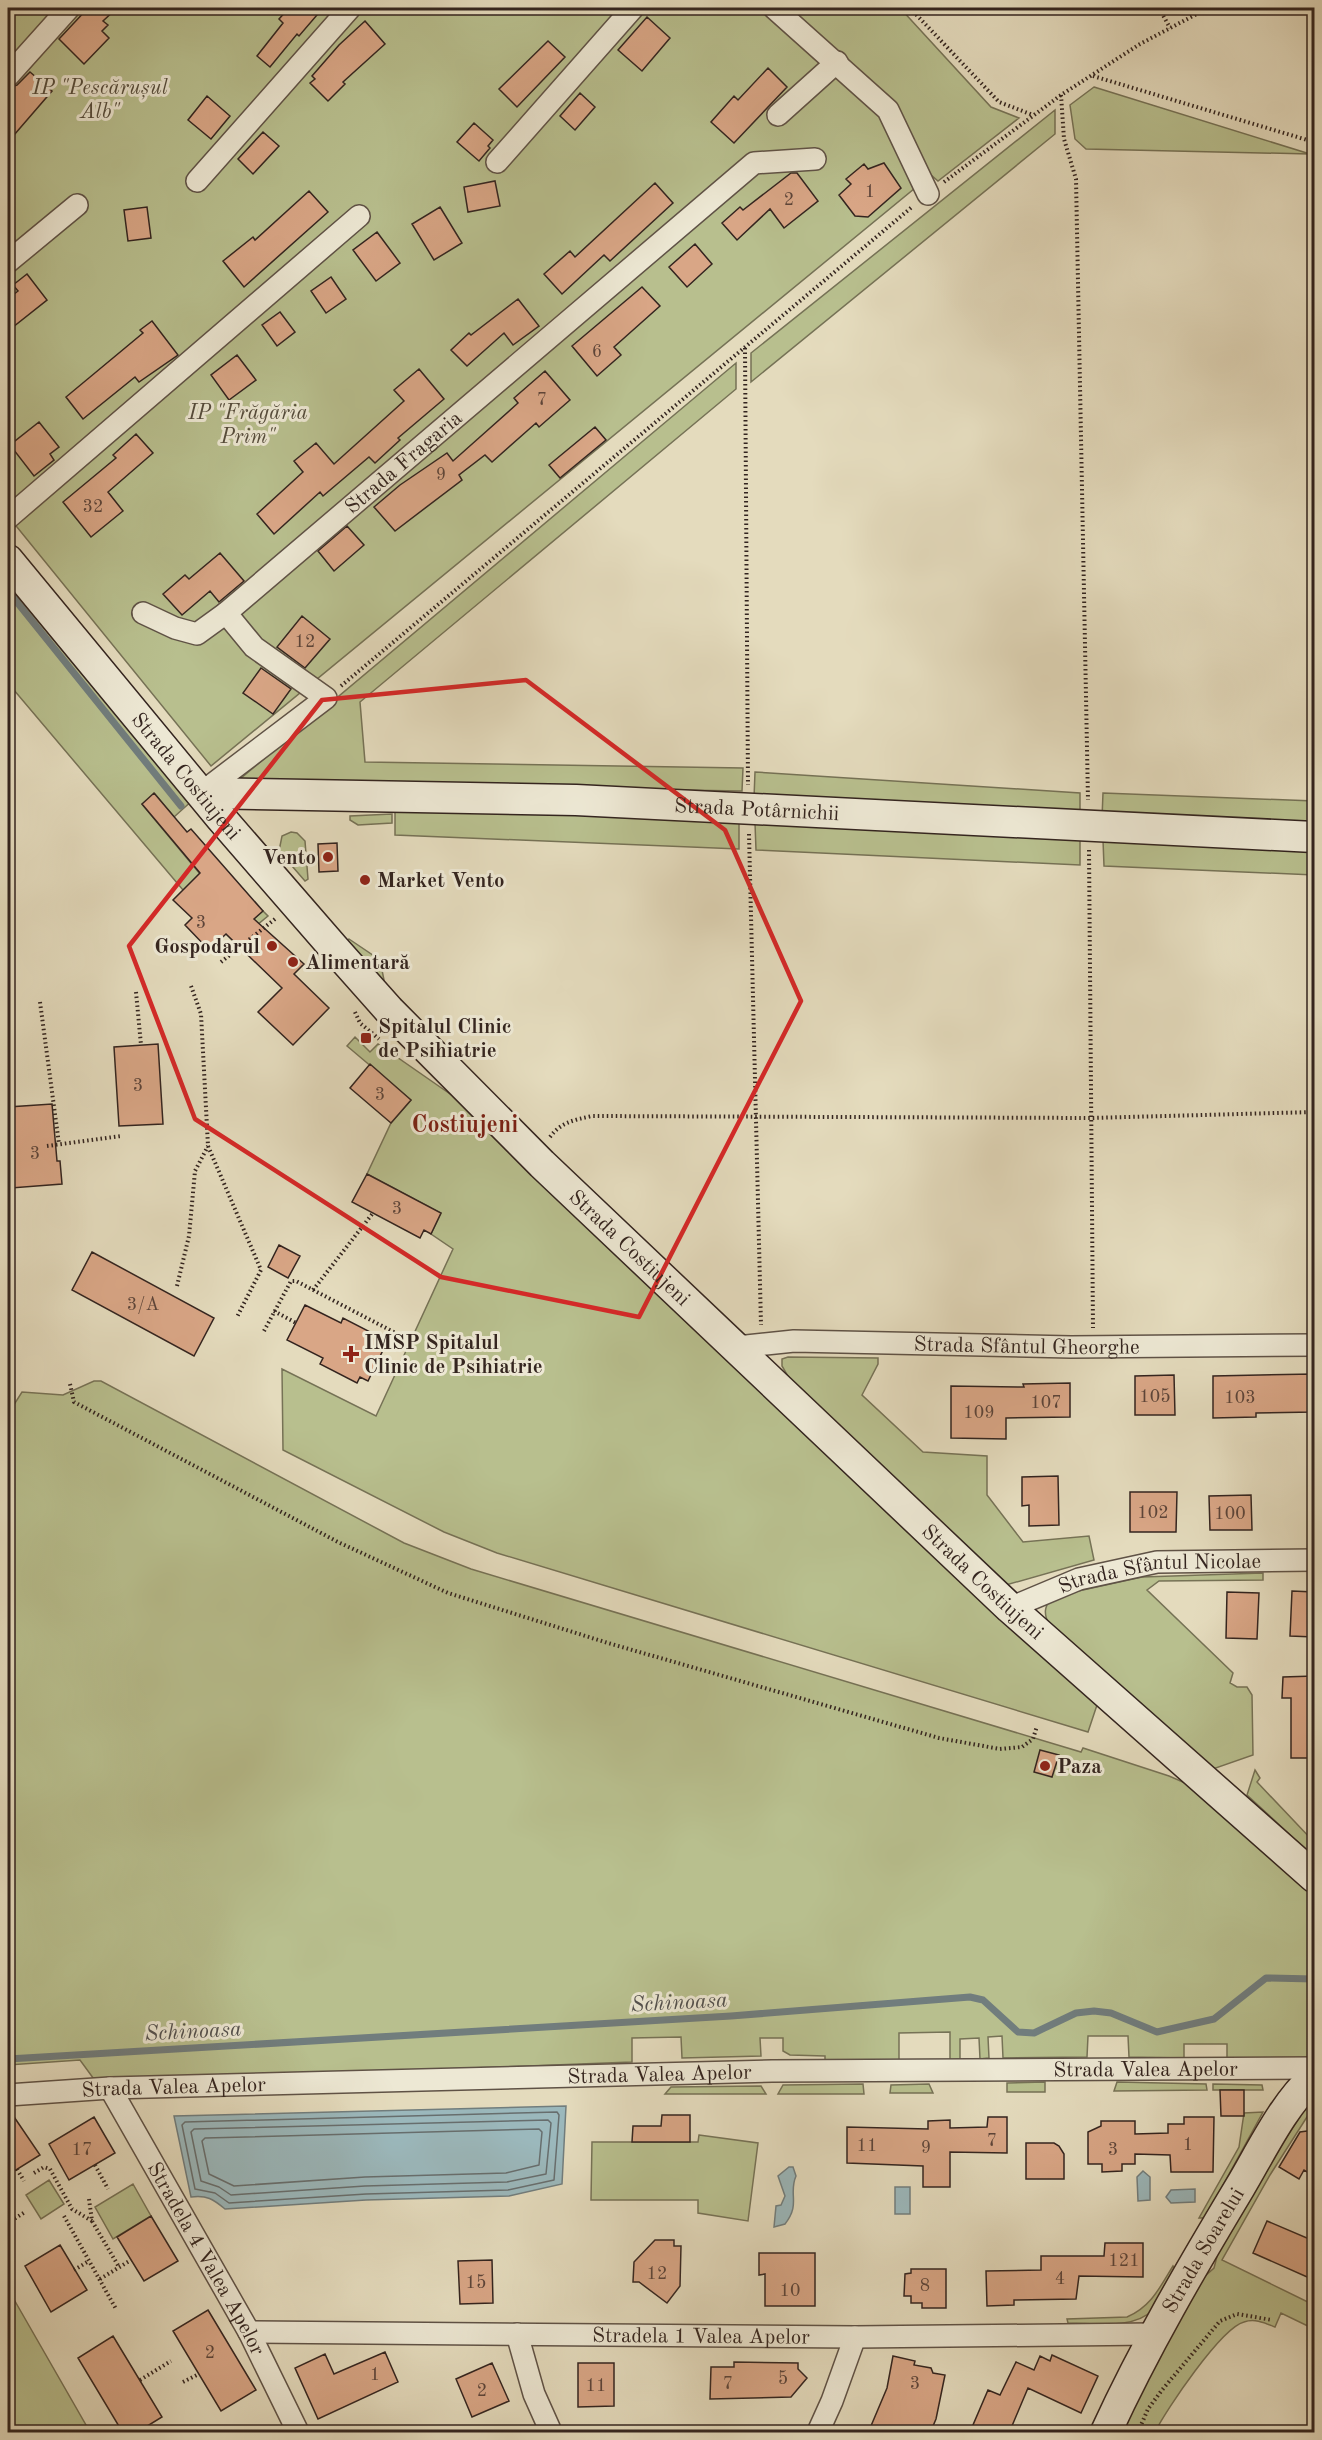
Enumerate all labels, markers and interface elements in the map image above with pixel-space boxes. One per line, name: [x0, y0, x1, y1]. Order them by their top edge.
park label: IP "Pescărușul Alb": [31, 78, 168, 123]
house number: 1: [865, 183, 875, 201]
house number: 2: [784, 191, 794, 209]
house number: 6: [592, 343, 602, 361]
house number: 7: [537, 391, 547, 409]
park label: IP "Frăgăria Prim": [187, 403, 308, 448]
street label: Strada Fragaria: [342, 408, 467, 519]
house number: 9: [436, 466, 446, 484]
house number: 32: [83, 498, 103, 516]
house number: 12: [295, 633, 315, 651]
street label: Strada Costiujeni: [127, 709, 244, 844]
street label: Strada Potârnichii: [673, 796, 840, 825]
place label: Vento: [262, 848, 316, 869]
marker: Vento: [321, 850, 335, 864]
place label: Market Vento: [377, 871, 505, 892]
marker: Market Vento: [358, 873, 372, 887]
house number: 3: [196, 914, 206, 932]
place label: Gospodarul: [154, 937, 260, 958]
marker: Gospodarul: [265, 939, 279, 953]
place label: Alimentară: [305, 953, 410, 974]
marker: Alimentară: [286, 955, 300, 969]
place label: Spitalul Clinic de Psihiatrie: [378, 1017, 512, 1062]
marker: Spitalul Clinic de Psihiatrie: [359, 1031, 373, 1045]
house number: 3: [133, 1077, 143, 1095]
house number: 3: [375, 1086, 385, 1104]
district label: Costiujeni: [412, 1114, 518, 1138]
house number: 3: [30, 1145, 40, 1163]
street label: Strada Costiujeni: [564, 1187, 693, 1310]
house number: 3: [392, 1200, 402, 1218]
house number: 3/A: [127, 1296, 159, 1314]
place label: IMSP Spitalul Clinic de Psihiatrie: [364, 1333, 543, 1378]
street label: Strada Sfântul Gheorghe: [913, 1335, 1140, 1359]
marker: IMSP Spitalul Clinic de Psihiatrie: [342, 1345, 360, 1363]
house number: 105: [1139, 1388, 1171, 1406]
house number: 103: [1224, 1389, 1256, 1407]
house number: 107: [1030, 1394, 1062, 1412]
house number: 109: [963, 1404, 995, 1422]
house number: 102: [1137, 1504, 1169, 1522]
house number: 100: [1214, 1505, 1246, 1523]
street label: Strada Costiujeni: [917, 1521, 1047, 1644]
street label: Strada Sfântul Nicolae: [1056, 1552, 1261, 1598]
place label: Paza: [1057, 1757, 1102, 1778]
marker: Paza: [1038, 1759, 1052, 1773]
water label: Schinoasa: [630, 1989, 728, 2017]
water label: Schinoasa: [144, 2018, 242, 2046]
street label: Strada Valea Apelor: [1053, 2059, 1238, 2081]
street label: Strada Valea Apelor: [567, 2063, 752, 2088]
street label: Strada Valea Apelor: [81, 2075, 267, 2102]
house number: 7: [987, 2132, 997, 2150]
house number: 1: [1183, 2136, 1193, 2154]
house number: 11: [857, 2137, 877, 2155]
house number: 9: [921, 2139, 931, 2157]
house number: 17: [72, 2141, 92, 2159]
house number: 3: [1108, 2141, 1118, 2159]
street label: Stradela 4 Valea Apelor: [143, 2159, 268, 2359]
street label: Strada Soarelui: [1160, 2185, 1249, 2317]
house number: 121: [1108, 2252, 1140, 2270]
house number: 12: [647, 2265, 667, 2283]
house number: 4: [1055, 2270, 1065, 2288]
house number: 15: [466, 2274, 486, 2292]
house number: 8: [920, 2277, 930, 2295]
house number: 10: [780, 2282, 800, 2300]
street label: Stradela 1 Valea Apelor: [592, 2326, 810, 2349]
house number: 2: [205, 2344, 215, 2362]
house number: 1: [370, 2366, 380, 2384]
house number: 5: [778, 2370, 788, 2388]
house number: 7: [723, 2375, 733, 2393]
house number: 3: [910, 2375, 920, 2393]
house number: 11: [586, 2377, 606, 2395]
house number: 2: [477, 2382, 487, 2400]

